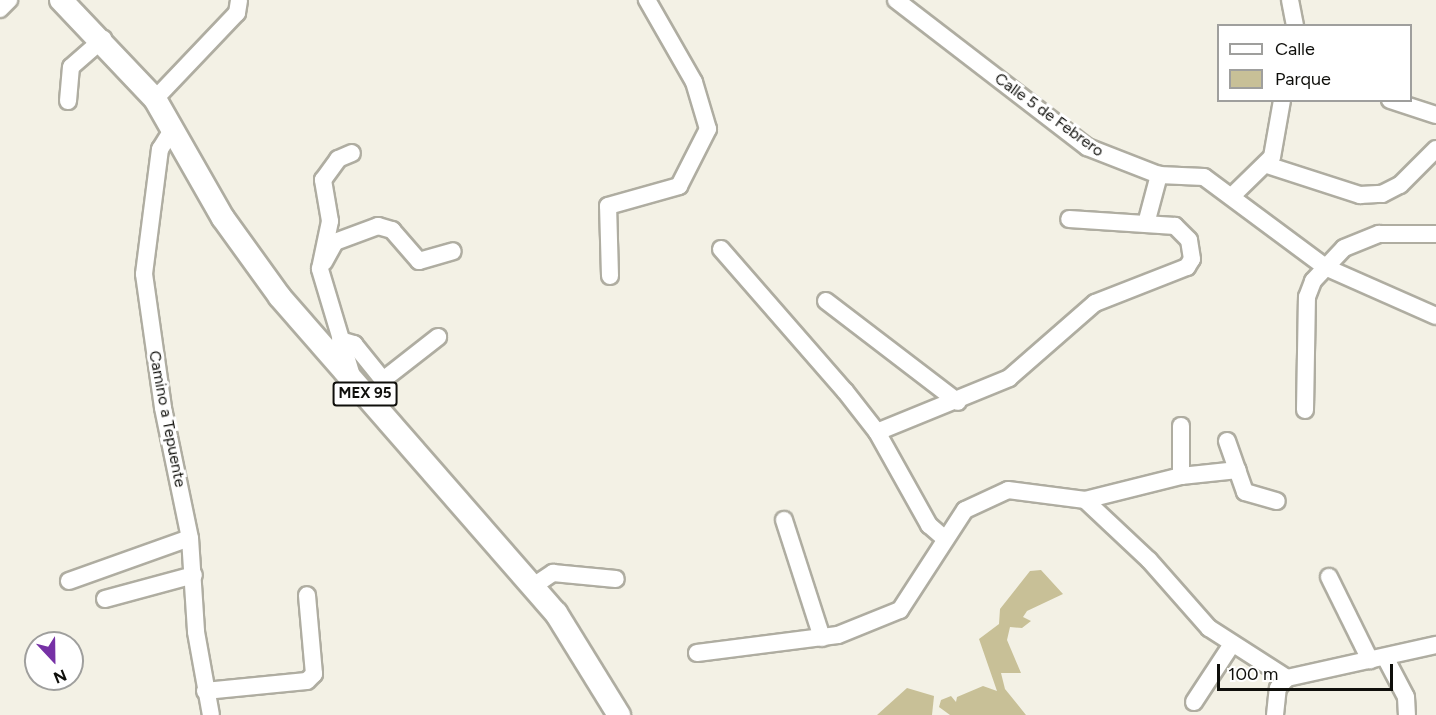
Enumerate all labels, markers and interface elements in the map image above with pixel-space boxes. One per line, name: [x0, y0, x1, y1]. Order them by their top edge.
legend: [1217, 24, 1412, 102]
text: Calle: [1275, 38, 1315, 60]
text: Parque: [1275, 68, 1331, 90]
street label: Calle 5 de Febrero: [991, 69, 1107, 161]
street label: Camino a Tepuente: [144, 349, 190, 489]
road number: MEX 95: [332, 382, 398, 406]
north arrow: [24, 631, 84, 691]
scale bar: [1220, 652, 1396, 690]
text: 100 m: [1228, 663, 1278, 685]
text: N: [51, 665, 69, 687]

